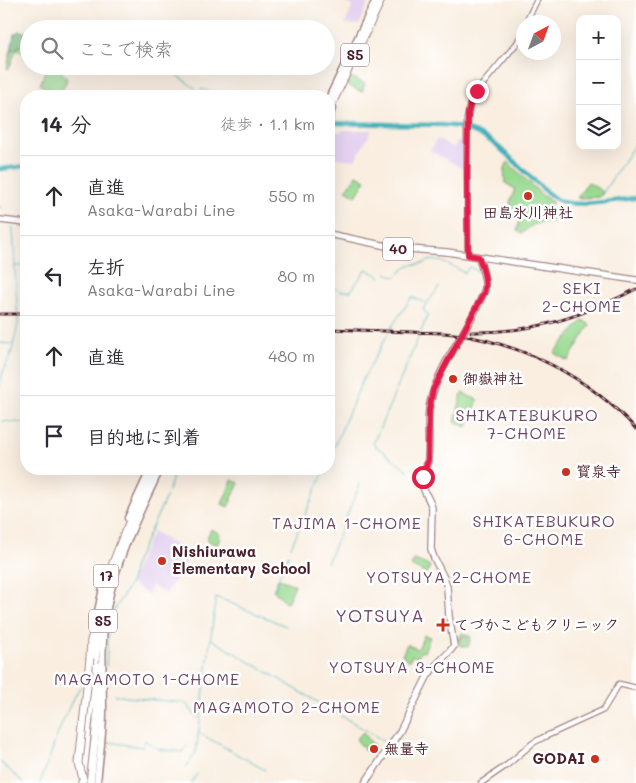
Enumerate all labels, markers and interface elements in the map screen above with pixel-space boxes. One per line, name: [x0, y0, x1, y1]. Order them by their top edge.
north arrow: [516, 15, 561, 60]
map controls: [576, 15, 621, 150]
button: +: [576, 15, 621, 60]
search box: [20, 20, 335, 75]
icon: search: [38, 34, 66, 62]
text: ここで検索: [78, 36, 173, 61]
road number: S5: [341, 44, 369, 66]
button: −: [576, 60, 621, 105]
route end: [466, 80, 489, 103]
button: layers: [576, 105, 621, 150]
text: 14 分: [40, 110, 91, 137]
text: 徒歩 · 1.1 km: [220, 113, 315, 134]
text: 直進: [87, 174, 125, 199]
icon: ahead: [40, 182, 68, 210]
text: 550 m: [269, 185, 315, 206]
marker: 田島氷川神社: [522, 190, 534, 202]
text: Asaka-Warabi Line: [87, 199, 235, 220]
place label: 田島氷川神社: [483, 202, 573, 222]
road number: 40: [383, 238, 413, 260]
text: 左折: [87, 254, 125, 279]
icon: left: [40, 262, 68, 290]
text: 80 m: [278, 265, 315, 286]
district label: SEKI 2-CHOME: [542, 277, 622, 316]
text: Asaka-Warabi Line: [87, 279, 235, 300]
icon: ahead: [40, 342, 68, 370]
text: 直進: [87, 344, 125, 369]
text: 480 m: [268, 345, 315, 366]
place label: 御嶽神社: [463, 368, 523, 388]
marker: 御嶽神社: [447, 373, 459, 385]
district label: SHIKATEBUKURO 7-CHOME: [455, 404, 599, 443]
icon: arrive: [40, 422, 68, 450]
text: 目的地に到着: [87, 424, 201, 449]
place label: 寳泉寺: [576, 461, 621, 481]
route start: [412, 466, 435, 489]
marker: 寳泉寺: [560, 466, 572, 478]
district label: SHIKATEBUKURO 6-CHOME: [472, 510, 616, 549]
district label: TAJIMA 1-CHOME: [272, 512, 422, 533]
place label: Nishiurawa Elementary School: [172, 541, 311, 578]
marker: Nishiurawa Elementary School: [156, 555, 168, 567]
road number: 17: [94, 564, 118, 588]
district label: YOTSUYA 2-CHOME: [366, 566, 532, 587]
district label: YOTSUYA: [335, 603, 425, 627]
road number: S5: [89, 610, 117, 632]
place label: てづかこどもクリニック: [454, 614, 619, 634]
marker: てづかこどもクリニック: [436, 618, 450, 632]
district label: YOTSUYA 3-CHOME: [329, 656, 495, 677]
district label: MAGAMOTO 1-CHOME: [54, 668, 240, 689]
district label: MAGAMOTO 2-CHOME: [193, 696, 381, 717]
place label: 無量寺: [384, 738, 429, 758]
marker: 無量寺: [368, 743, 380, 755]
place label: GODAI: [532, 748, 585, 768]
marker: GODAI: [589, 753, 601, 765]

